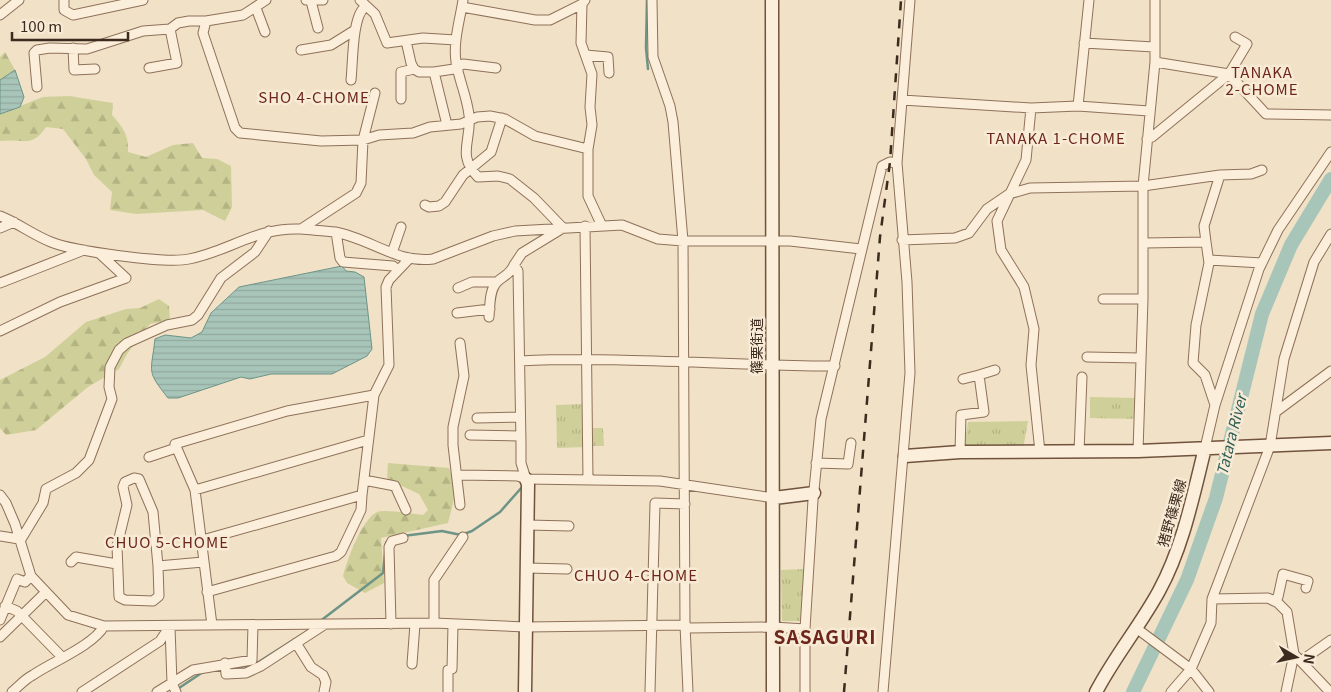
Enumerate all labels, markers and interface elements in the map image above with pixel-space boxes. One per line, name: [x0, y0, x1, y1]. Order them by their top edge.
scale bar: [12, 10, 129, 42]
text: 100 m: [20, 15, 62, 36]
district label: TANAKA 2-CHOME: [1225, 61, 1299, 99]
district label: SHO 4-CHOME: [258, 86, 370, 107]
district label: TANAKA 1-CHOME: [986, 127, 1126, 148]
street label: 篠栗街道: [746, 318, 766, 374]
water label: Tatara River: [1210, 390, 1251, 477]
street label: 猪野篠栗線: [1152, 476, 1190, 549]
district label: CHUO 5-CHOME: [105, 531, 229, 552]
district label: CHUO 4-CHOME: [574, 564, 698, 585]
district label: SASAGURI: [774, 622, 876, 649]
north arrow: [1271, 632, 1321, 682]
text: N: [1299, 652, 1321, 666]

